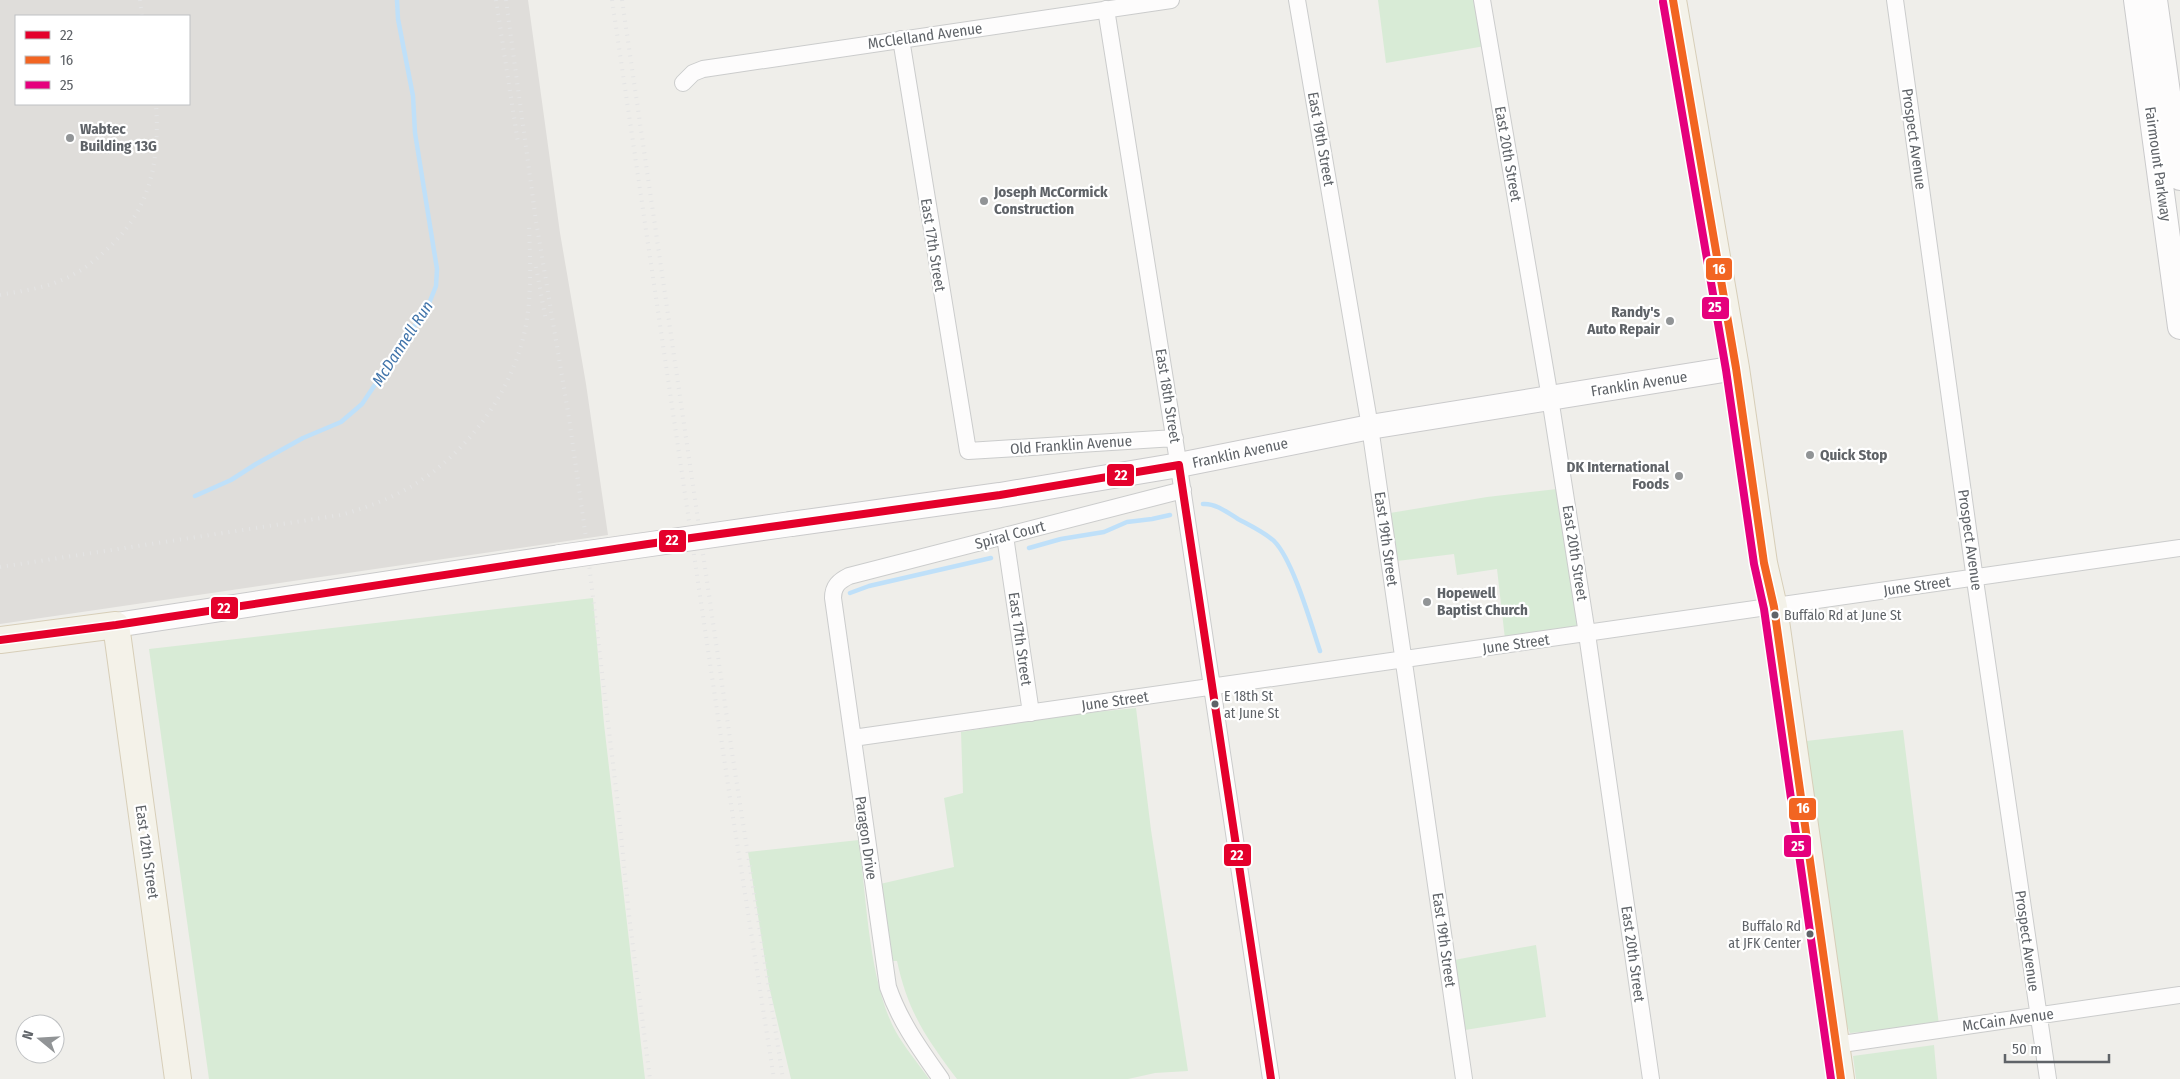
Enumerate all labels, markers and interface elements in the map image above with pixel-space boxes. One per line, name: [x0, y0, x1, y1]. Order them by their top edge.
legend: [15, 15, 190, 105]
street label: McClelland Avenue: [867, 19, 983, 53]
text: 22: [60, 26, 74, 44]
text: 16: [60, 51, 73, 69]
text: 25: [60, 76, 74, 94]
street label: Prospect Avenue: [1898, 87, 1930, 191]
street label: East 19th Street: [1304, 91, 1338, 188]
street label: East 20th Street: [1491, 105, 1525, 203]
street label: Fairmount Parkway: [2141, 105, 2175, 223]
place label: Wabtec Building 13G: [80, 120, 157, 155]
marker: Wabtec Building 13G: [64, 132, 76, 144]
place label: Joseph McCormick Construction: [993, 183, 1108, 218]
marker: Joseph McCormick Construction: [978, 195, 990, 207]
street label: East 17th Street: [917, 197, 949, 293]
line badge: 16: [1705, 257, 1733, 281]
text: 16: [1712, 261, 1726, 278]
line badge: 25: [1701, 296, 1730, 320]
water label: McDannell Run: [368, 297, 437, 389]
text: 25: [1707, 299, 1722, 316]
place label: Randy's Auto Repair: [1586, 303, 1660, 338]
marker: Randy's Auto Repair: [1664, 315, 1676, 327]
street label: East 18th Street: [1152, 347, 1184, 445]
street label: Franklin Avenue: [1590, 367, 1688, 401]
street label: Old Franklin Avenue: [1009, 432, 1133, 458]
street label: Franklin Avenue: [1191, 434, 1289, 472]
place label: Quick Stop: [1820, 446, 1887, 464]
marker: Quick Stop: [1804, 449, 1816, 461]
place label: DK International Foods: [1566, 458, 1670, 493]
line badge: 22: [1106, 463, 1135, 487]
text: 22: [1114, 467, 1128, 484]
marker: DK International Foods: [1673, 470, 1685, 482]
street label: Prospect Avenue: [1954, 488, 1986, 592]
street label: East 19th Street: [1370, 491, 1402, 588]
street label: East 20th Street: [1559, 504, 1591, 602]
street label: Spiral Court: [973, 517, 1047, 553]
line badge: 22: [658, 529, 687, 553]
text: 22: [665, 532, 679, 549]
street label: June Street: [1882, 572, 1952, 600]
place label: Hopewell Baptist Church: [1437, 584, 1528, 619]
street label: East 17th Street: [1005, 591, 1035, 687]
line badge: 22: [210, 596, 239, 620]
marker: Hopewell Baptist Church: [1421, 596, 1433, 608]
text: 22: [217, 600, 231, 617]
place label: Buffalo Rd at June St: [1784, 607, 1902, 624]
marker: Buffalo Rd at June St: [1770, 610, 1780, 620]
street label: June Street: [1481, 630, 1551, 658]
street label: June Street: [1080, 687, 1150, 715]
place label: E 18th St at June St: [1224, 688, 1279, 722]
marker: E 18th St at June St: [1210, 699, 1220, 709]
street label: Paragon Drive: [851, 795, 881, 881]
line badge: 16: [1788, 797, 1817, 821]
text: 16: [1796, 800, 1810, 817]
street label: East 12th Street: [132, 804, 163, 900]
line badge: 25: [1783, 834, 1812, 858]
text: 25: [1790, 838, 1805, 855]
line badge: 22: [1223, 843, 1252, 867]
text: 22: [1230, 847, 1244, 864]
street label: Prospect Avenue: [2011, 889, 2043, 993]
street label: East 19th Street: [1428, 892, 1460, 989]
street label: East 20th Street: [1617, 905, 1649, 1003]
place label: Buffalo Rd at JFK Center: [1728, 918, 1801, 952]
marker: Buffalo Rd at JFK Center: [1805, 929, 1815, 939]
street label: McCain Avenue: [1961, 1005, 2055, 1035]
north arrow: [15, 1014, 65, 1064]
text: N: [19, 1029, 37, 1042]
scale bar: [2005, 1032, 2109, 1064]
text: 50 m: [2012, 1040, 2042, 1058]

